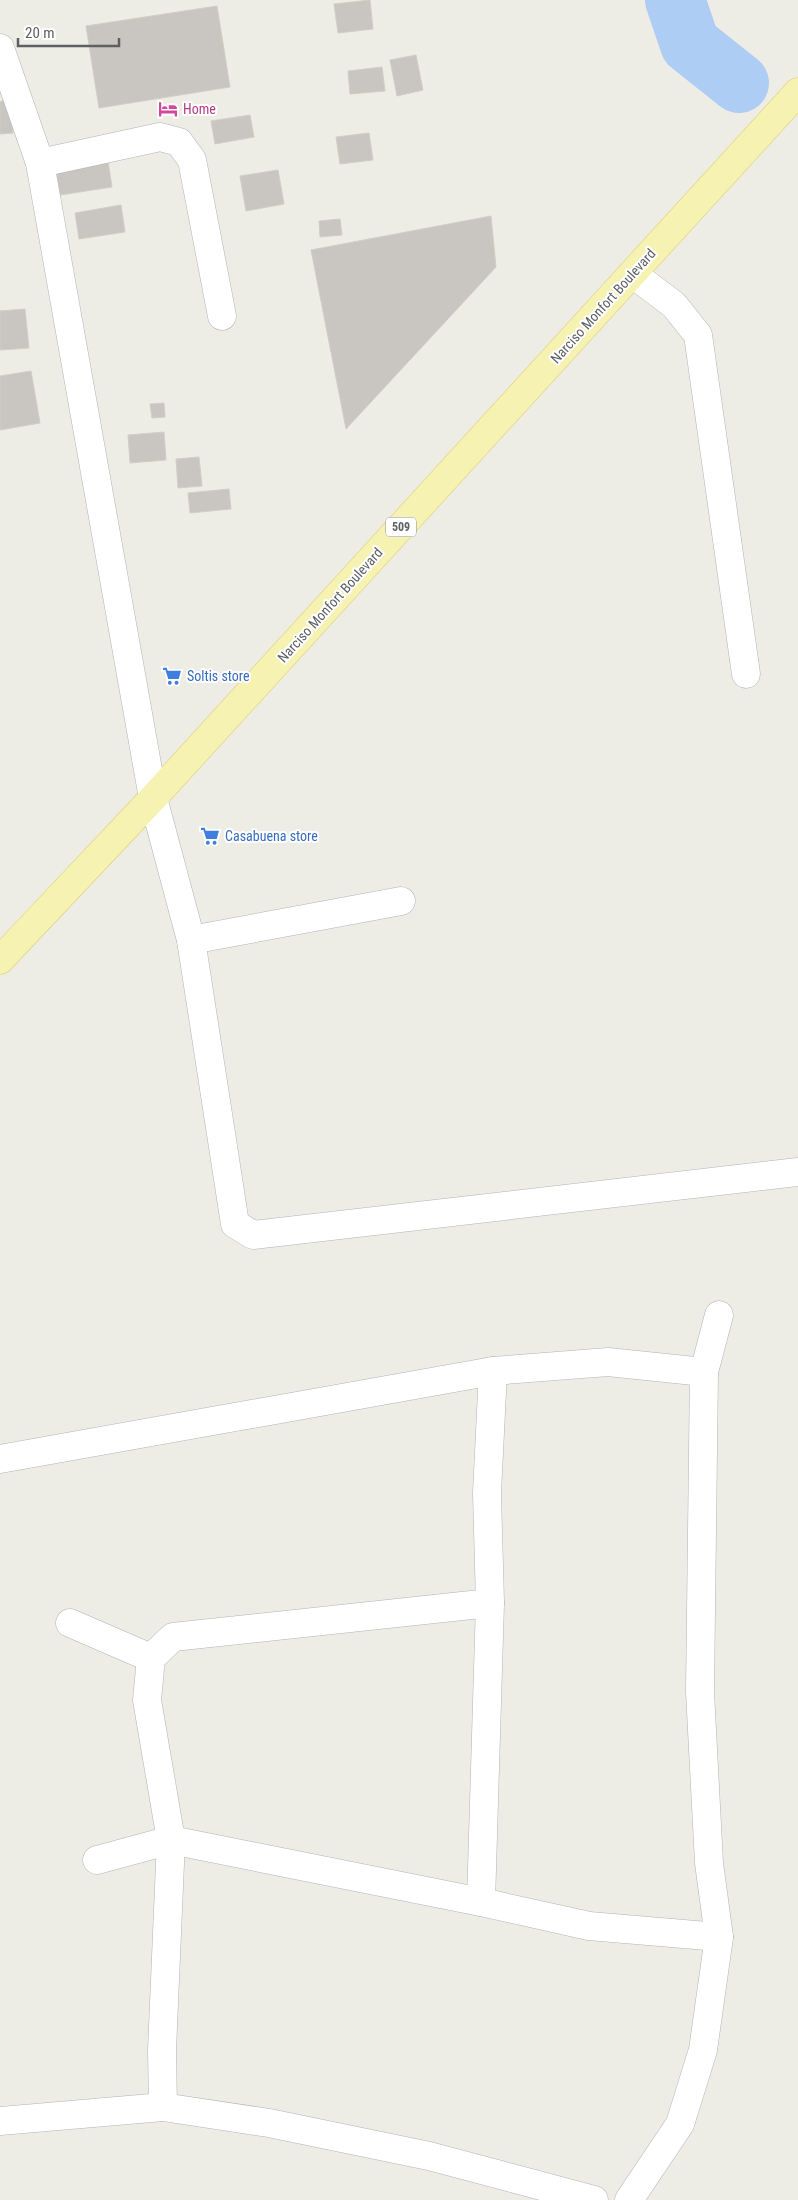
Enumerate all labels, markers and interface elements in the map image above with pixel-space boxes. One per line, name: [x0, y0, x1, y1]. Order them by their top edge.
scale bar: [18, 15, 119, 47]
text: 20 m: [25, 24, 55, 42]
hotel icon: Home: [157, 98, 179, 120]
place label: Home: [183, 101, 216, 117]
street label: Narciso Monfort Boulevard: [547, 245, 659, 367]
road number: 509: [386, 518, 416, 536]
street label: Narciso Monfort Boulevard: [274, 544, 386, 666]
supermarket icon: Soltis store: [161, 665, 183, 687]
place label: Soltis store: [187, 668, 250, 684]
supermarket icon: Casabuena store: [199, 825, 221, 847]
place label: Casabuena store: [225, 828, 318, 844]

